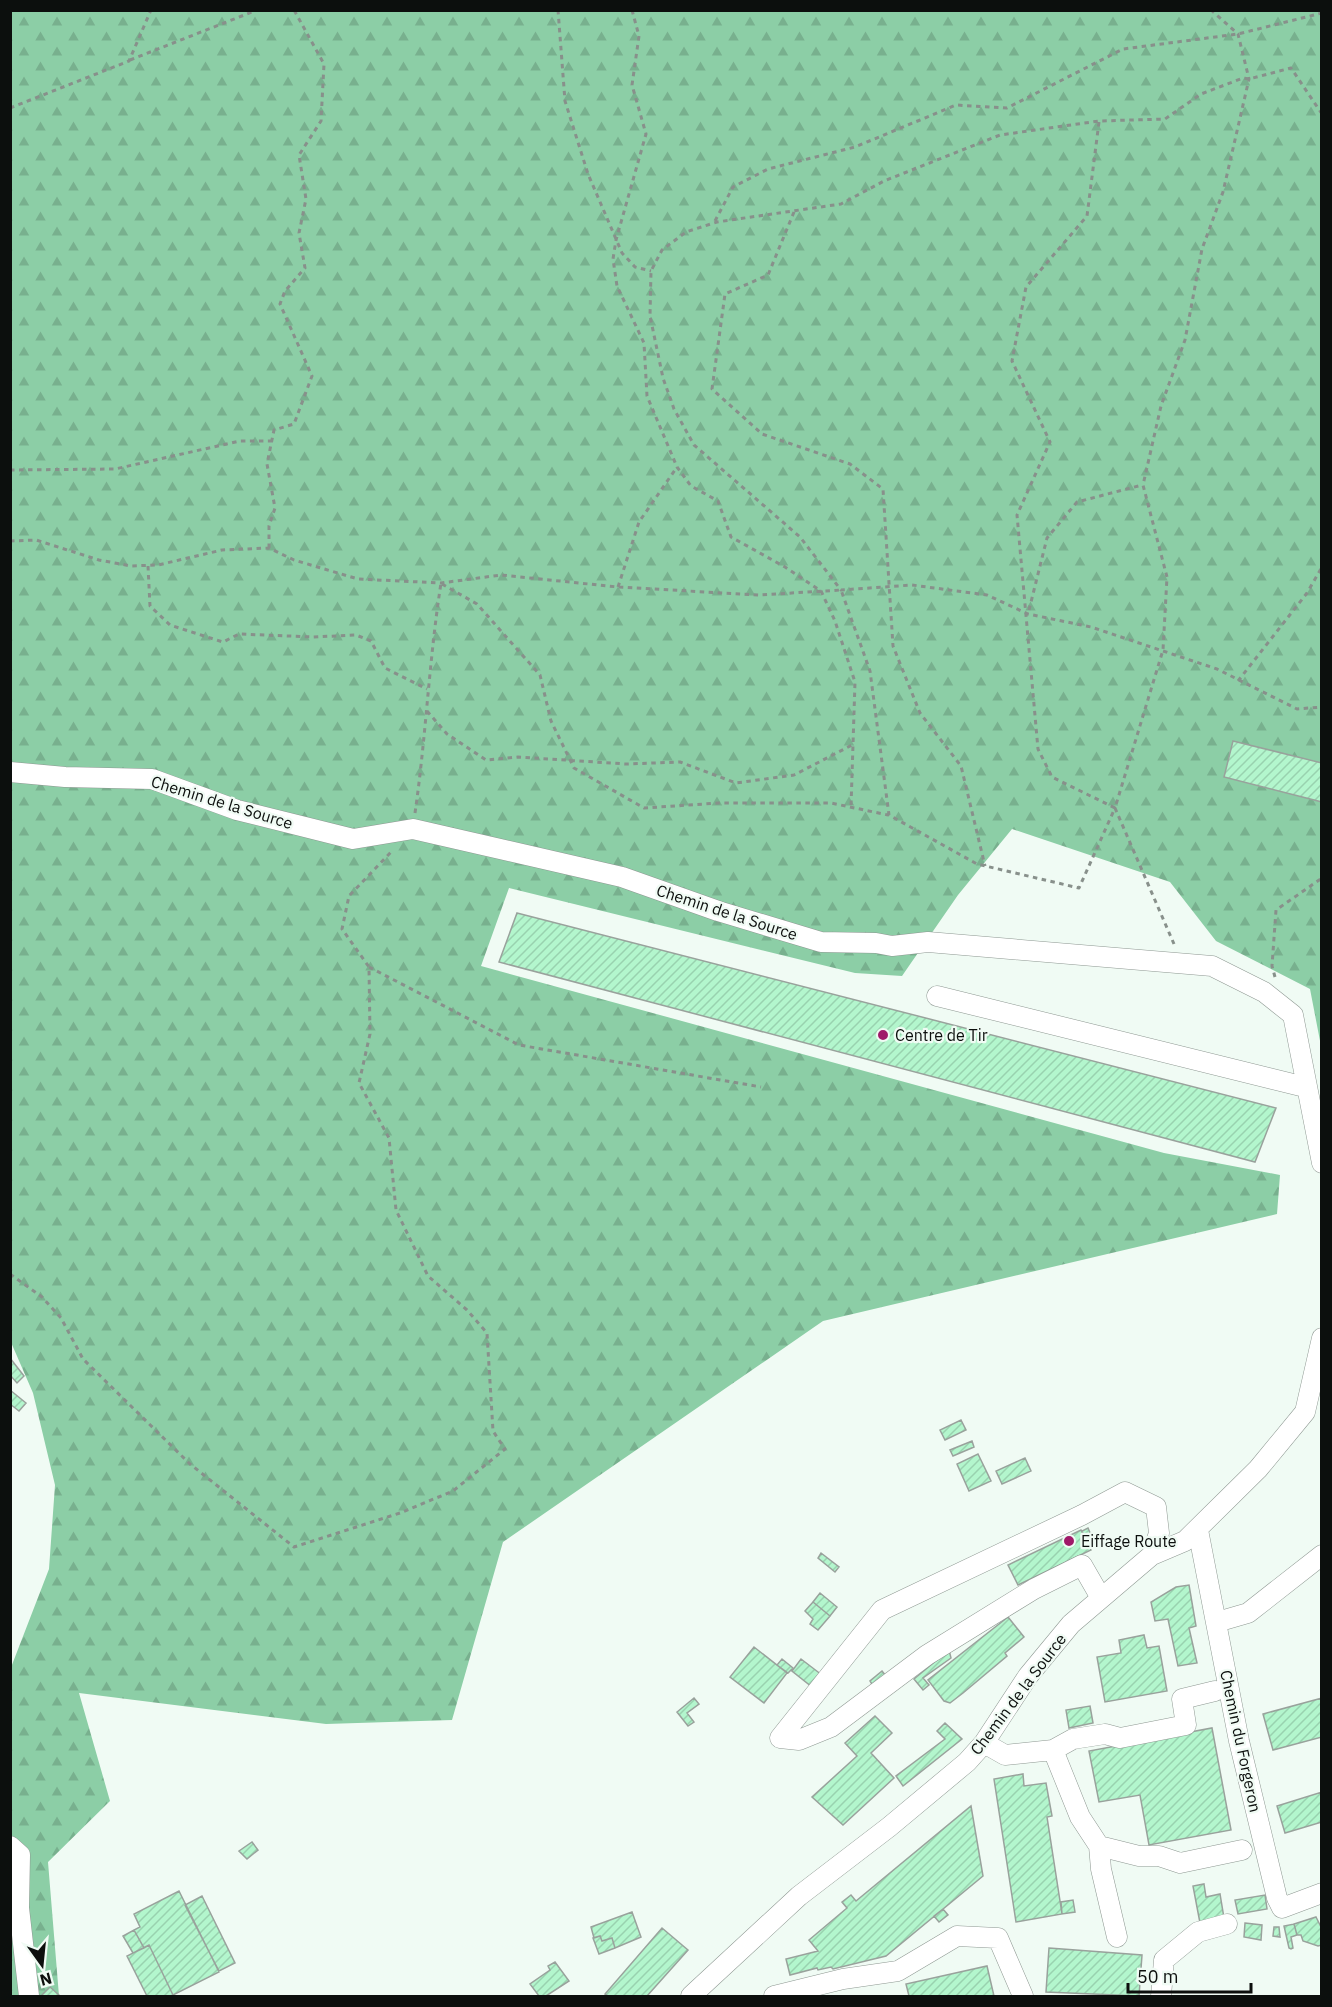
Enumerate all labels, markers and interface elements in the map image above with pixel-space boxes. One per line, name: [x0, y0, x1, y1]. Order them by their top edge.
street label: Chemin de la Source: [149, 771, 295, 833]
street label: Chemin de la Source: [654, 880, 800, 944]
place label: Centre de Tir: [895, 1025, 988, 1045]
marker: Centre de Tir: [876, 1028, 890, 1042]
place label: Eiffage Route: [1081, 1531, 1177, 1551]
marker: Eiffage Route: [1062, 1534, 1076, 1548]
street label: Chemin de la Source: [966, 1629, 1070, 1759]
street label: Chemin du Forgeron: [1216, 1668, 1266, 1814]
north arrow: [12, 1935, 72, 1995]
scale bar: [1128, 1956, 1251, 1994]
text: 50 m: [1137, 1965, 1179, 1988]
text: N: [38, 1968, 54, 1991]

